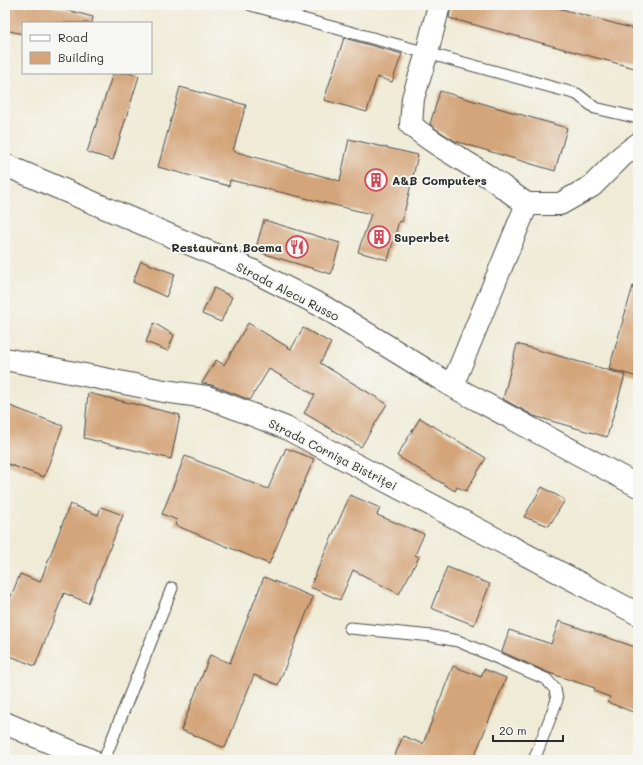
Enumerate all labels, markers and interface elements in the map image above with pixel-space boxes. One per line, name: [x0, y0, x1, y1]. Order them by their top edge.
legend: [22, 22, 152, 74]
text: Road: [58, 29, 88, 45]
text: Building: [58, 49, 104, 65]
building icon: A&B Computers: [363, 167, 389, 193]
place label: A&B Computers: [392, 172, 487, 188]
building icon: Superbet: [366, 224, 392, 250]
place label: Superbet: [394, 229, 449, 245]
restaurant icon: Restaurant Boema: [284, 234, 310, 260]
place label: Restaurant Boema: [171, 239, 282, 255]
street label: Strada Alecu Russo: [234, 258, 342, 324]
street label: Strada Cornișa Bistriței: [266, 415, 400, 493]
scale bar: [493, 717, 563, 743]
text: 20 m: [499, 722, 527, 738]

